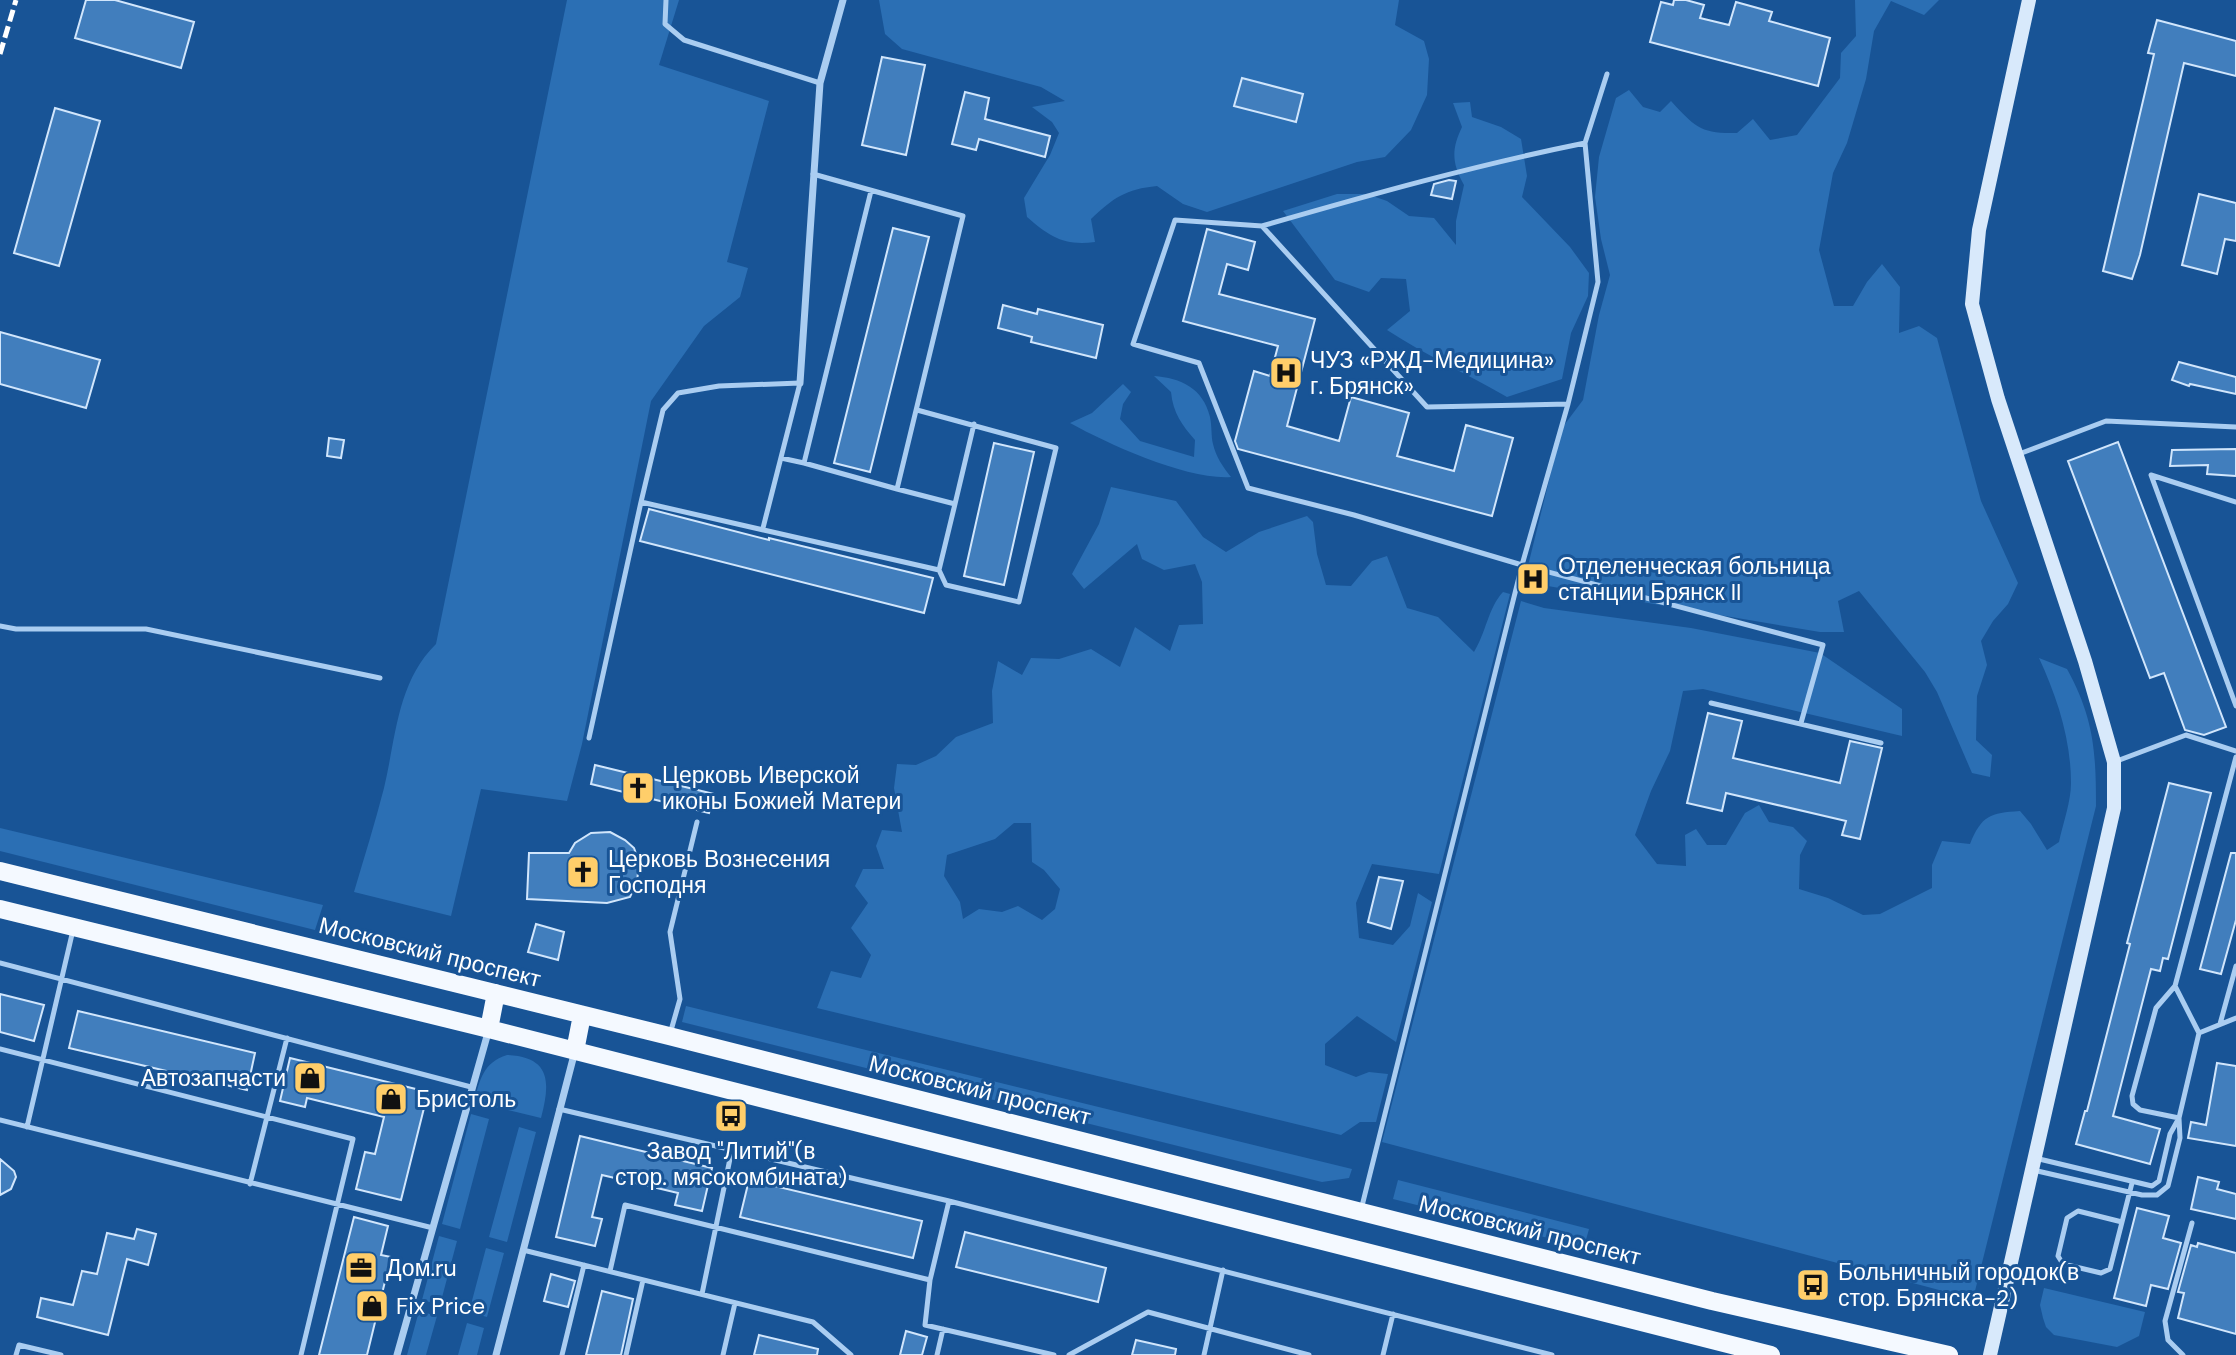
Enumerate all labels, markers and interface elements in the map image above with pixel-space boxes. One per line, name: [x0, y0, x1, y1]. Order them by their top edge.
place label: ЧУЗ «РЖД-Медицина» г. Брянск»: [1310, 345, 1554, 401]
hospital icon: ЧУЗ «РЖД-Медицина» г. Брянск»: [1267, 354, 1305, 392]
place label: Отделенческая больница станции Брянск II: [1558, 551, 1831, 607]
hospital icon: Отделенческая больница станции Брянск II: [1514, 560, 1552, 598]
place label: Церковь Иверской иконы Божией Матери: [662, 760, 901, 816]
church icon: Церковь Иверской иконы Божией Матери: [619, 769, 657, 807]
place label: Церковь Вознесения Господня: [608, 844, 830, 900]
church icon: Церковь Вознесения Господня: [564, 853, 602, 891]
street label: Московский проспект: [316, 910, 545, 994]
street label: Московский проспект: [866, 1048, 1095, 1132]
shop icon: Автозапчасти: [291, 1059, 329, 1097]
place label: Автозапчасти: [141, 1063, 286, 1093]
shop icon: Бристоль: [372, 1080, 410, 1118]
place label: Бристоль: [416, 1084, 516, 1114]
bus stop icon: Завод "Литий"(в стор. мясокомбината): [712, 1097, 750, 1135]
place label: Завод "Литий"(в стор. мясокомбината): [615, 1136, 847, 1192]
street label: Московский проспект: [1416, 1188, 1645, 1272]
office icon: Дом.ru: [342, 1249, 380, 1287]
place label: Дом.ru: [386, 1253, 457, 1283]
place label: Больничный городок(в стор. Брянска-2): [1838, 1257, 2079, 1313]
bus stop icon: Больничный городок(в стор. Брянска-2): [1794, 1266, 1832, 1304]
shop icon: Fix Price: [353, 1287, 391, 1325]
place label: Fix Price: [396, 1291, 485, 1321]

